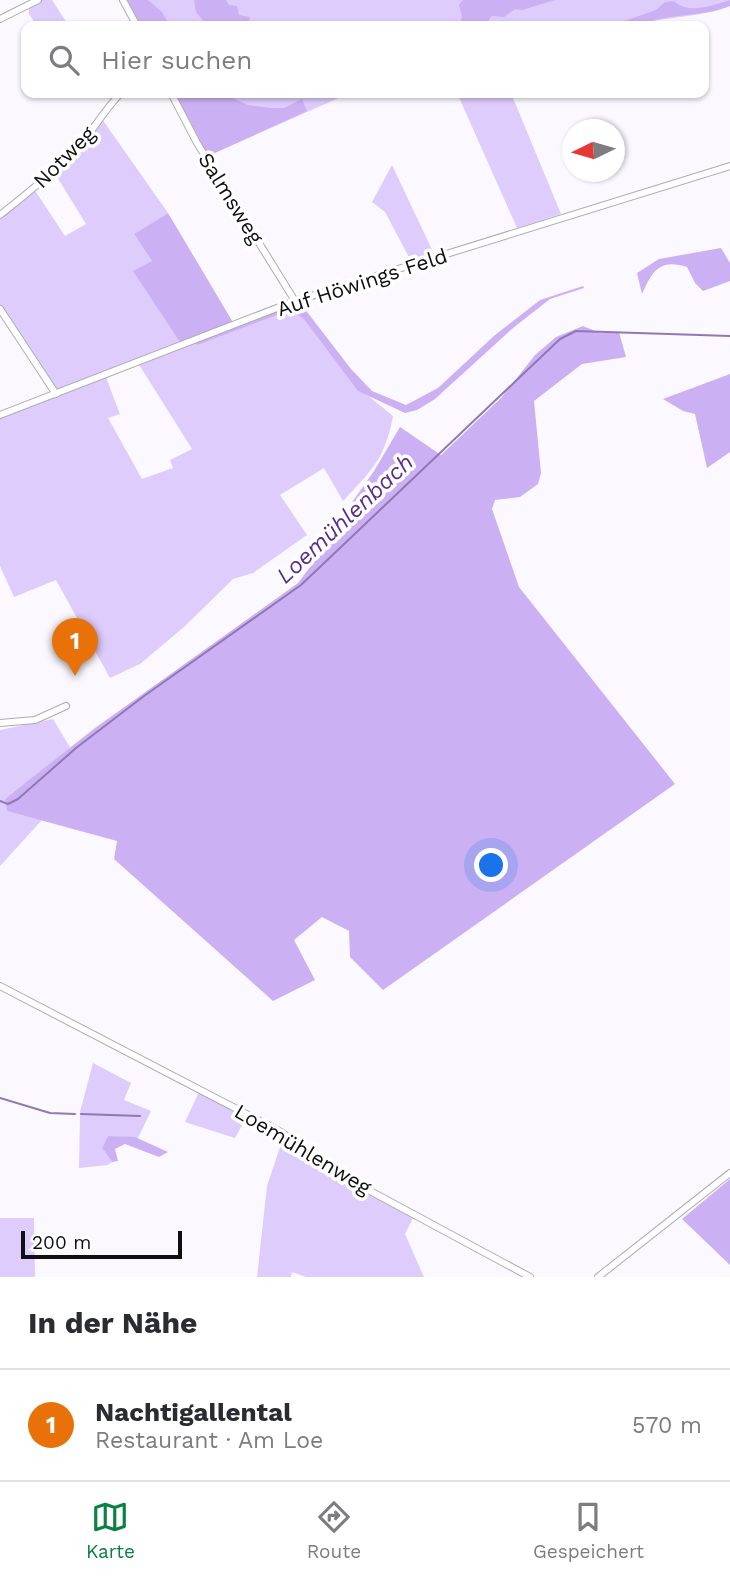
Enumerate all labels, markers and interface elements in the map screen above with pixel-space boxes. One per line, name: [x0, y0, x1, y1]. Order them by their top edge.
search box: [21, 21, 709, 98]
icon: search: [45, 41, 83, 79]
text: Hier suchen: [101, 45, 252, 75]
north arrow: [562, 119, 625, 182]
street label: Notweg: [28, 120, 101, 193]
street label: Salmsweg: [193, 148, 269, 249]
street label: Auf Höwings Feld: [274, 243, 450, 321]
water label: Loemühlenbach: [271, 449, 419, 589]
pin: 1: [52, 618, 98, 676]
your location: [474, 848, 508, 882]
street label: Loemühlenweg: [230, 1098, 376, 1200]
scale bar: [21, 1228, 182, 1260]
text: 200 m: [32, 1231, 91, 1254]
text: In der Nähe: [28, 1305, 197, 1340]
text: Nachtigallental: [95, 1397, 292, 1427]
text: 1: [46, 1412, 56, 1439]
text: 570 m: [632, 1412, 702, 1439]
text: Restaurant · Am Loe: [95, 1427, 323, 1454]
tab: Karte: [86, 1498, 135, 1563]
tab: Route: [307, 1498, 361, 1563]
tab: Gespeichert: [533, 1498, 644, 1563]

